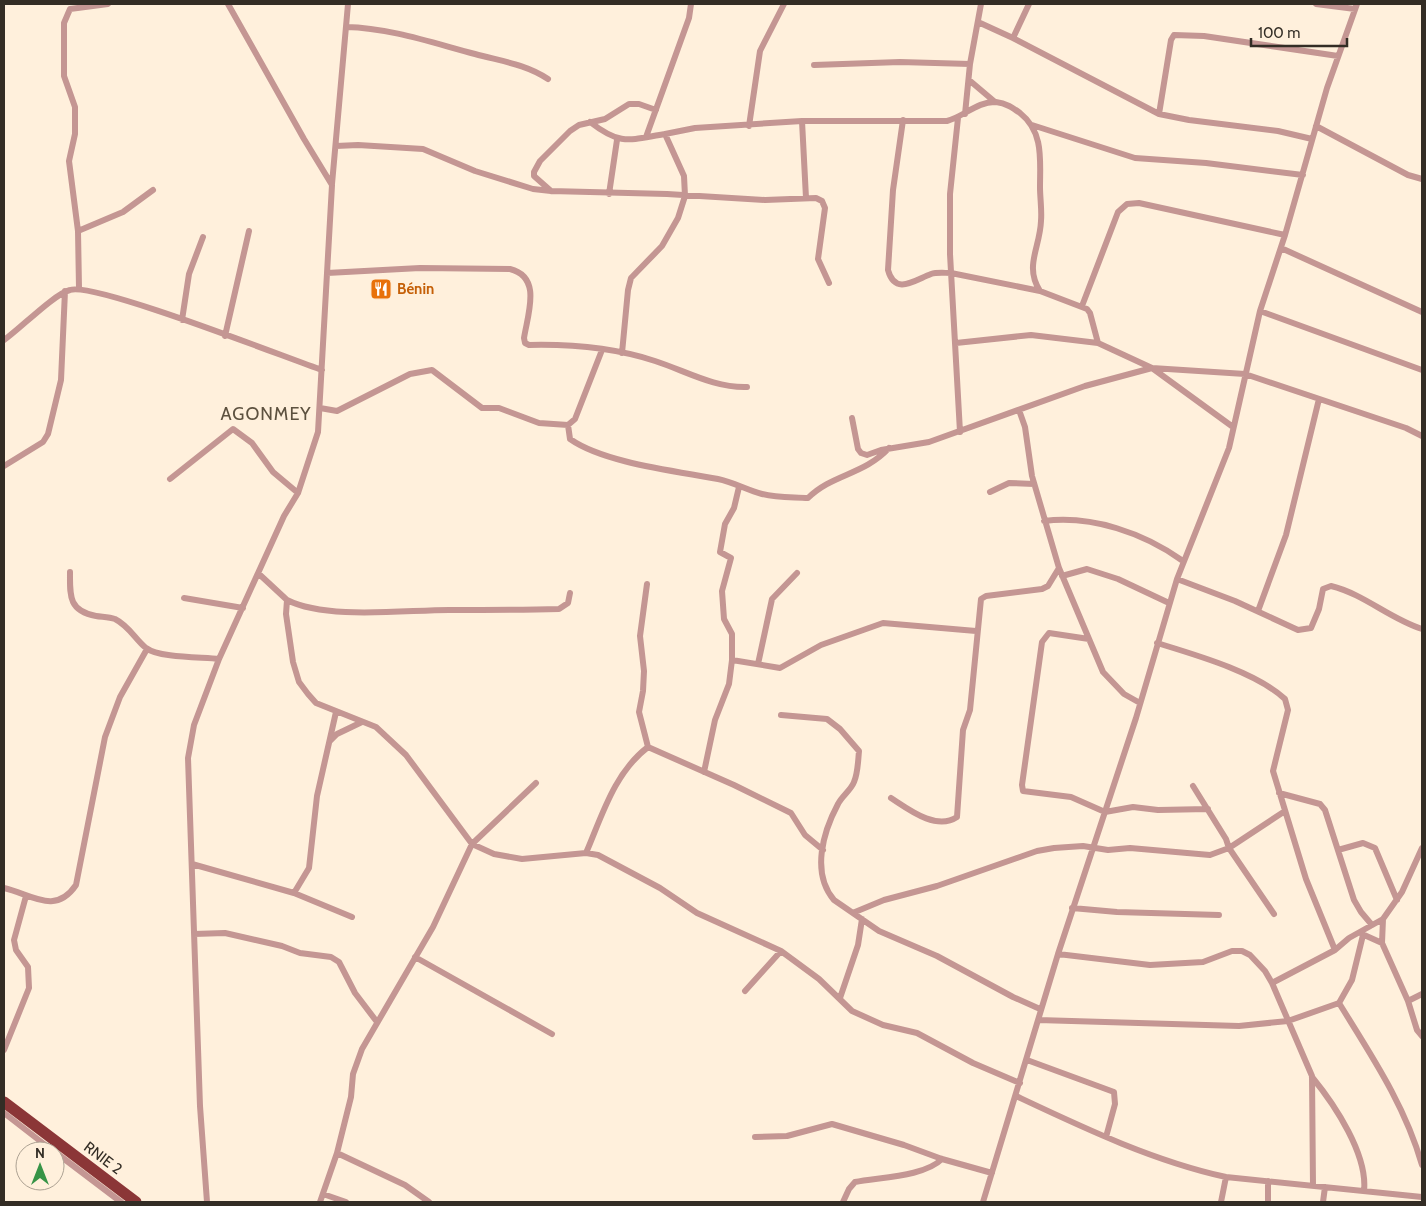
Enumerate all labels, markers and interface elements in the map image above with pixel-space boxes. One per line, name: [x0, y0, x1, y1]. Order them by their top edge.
scale bar: [1251, 15, 1347, 47]
text: 100 m: [1258, 24, 1300, 42]
restaurant icon: Bénin: [369, 277, 393, 301]
place label: Bénin: [397, 280, 434, 298]
district label: AGONMEY: [220, 403, 312, 425]
street label: RNIE 2: [80, 1138, 126, 1178]
north arrow: [15, 1141, 65, 1191]
text: N: [35, 1144, 45, 1162]

